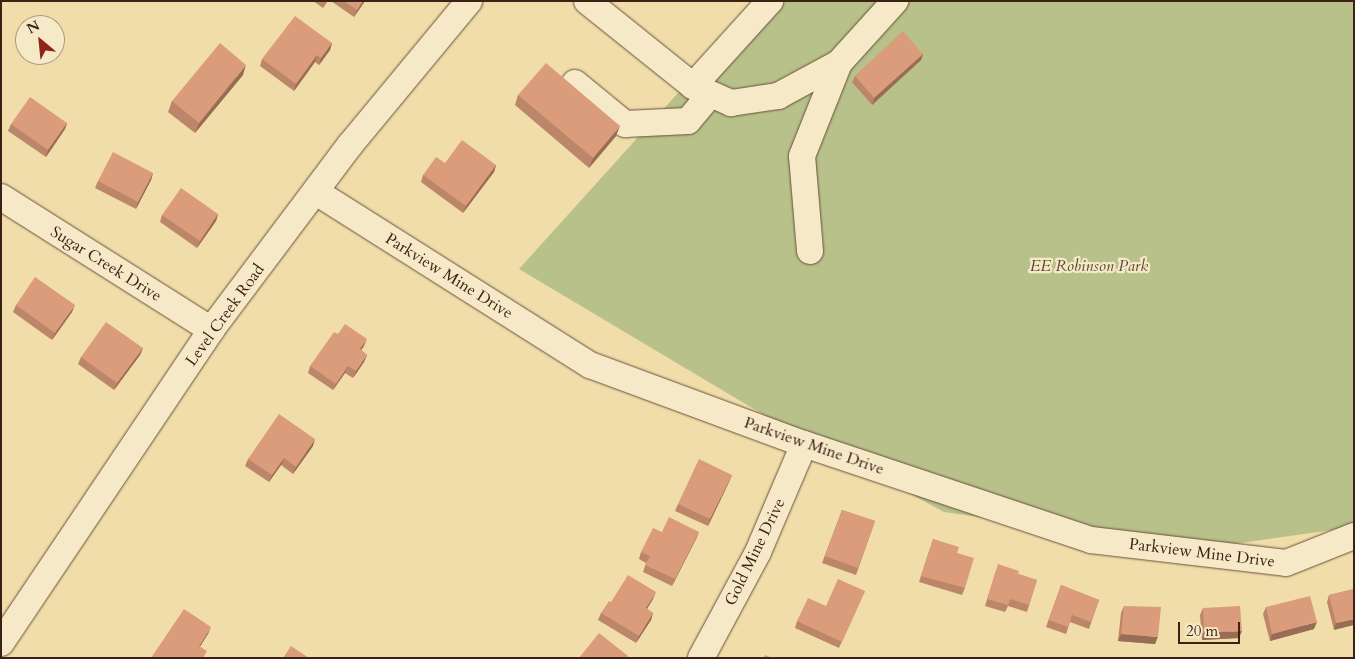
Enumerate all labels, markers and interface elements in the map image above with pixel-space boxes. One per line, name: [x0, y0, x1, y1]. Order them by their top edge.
north arrow: [15, 15, 65, 65]
text: N: [23, 16, 43, 38]
street label: Sugar Creek Drive: [47, 222, 165, 306]
street label: Parkview Mine Drive: [382, 229, 516, 323]
park label: EE Robinson Park: [1030, 256, 1148, 276]
street label: Level Creek Road: [182, 260, 268, 370]
street label: Parkview Mine Drive: [742, 413, 886, 479]
street label: Gold Mine Drive: [721, 495, 789, 609]
street label: Parkview Mine Drive: [1128, 535, 1276, 571]
scale bar: [1180, 612, 1242, 644]
text: 20 m: [1186, 621, 1218, 641]

